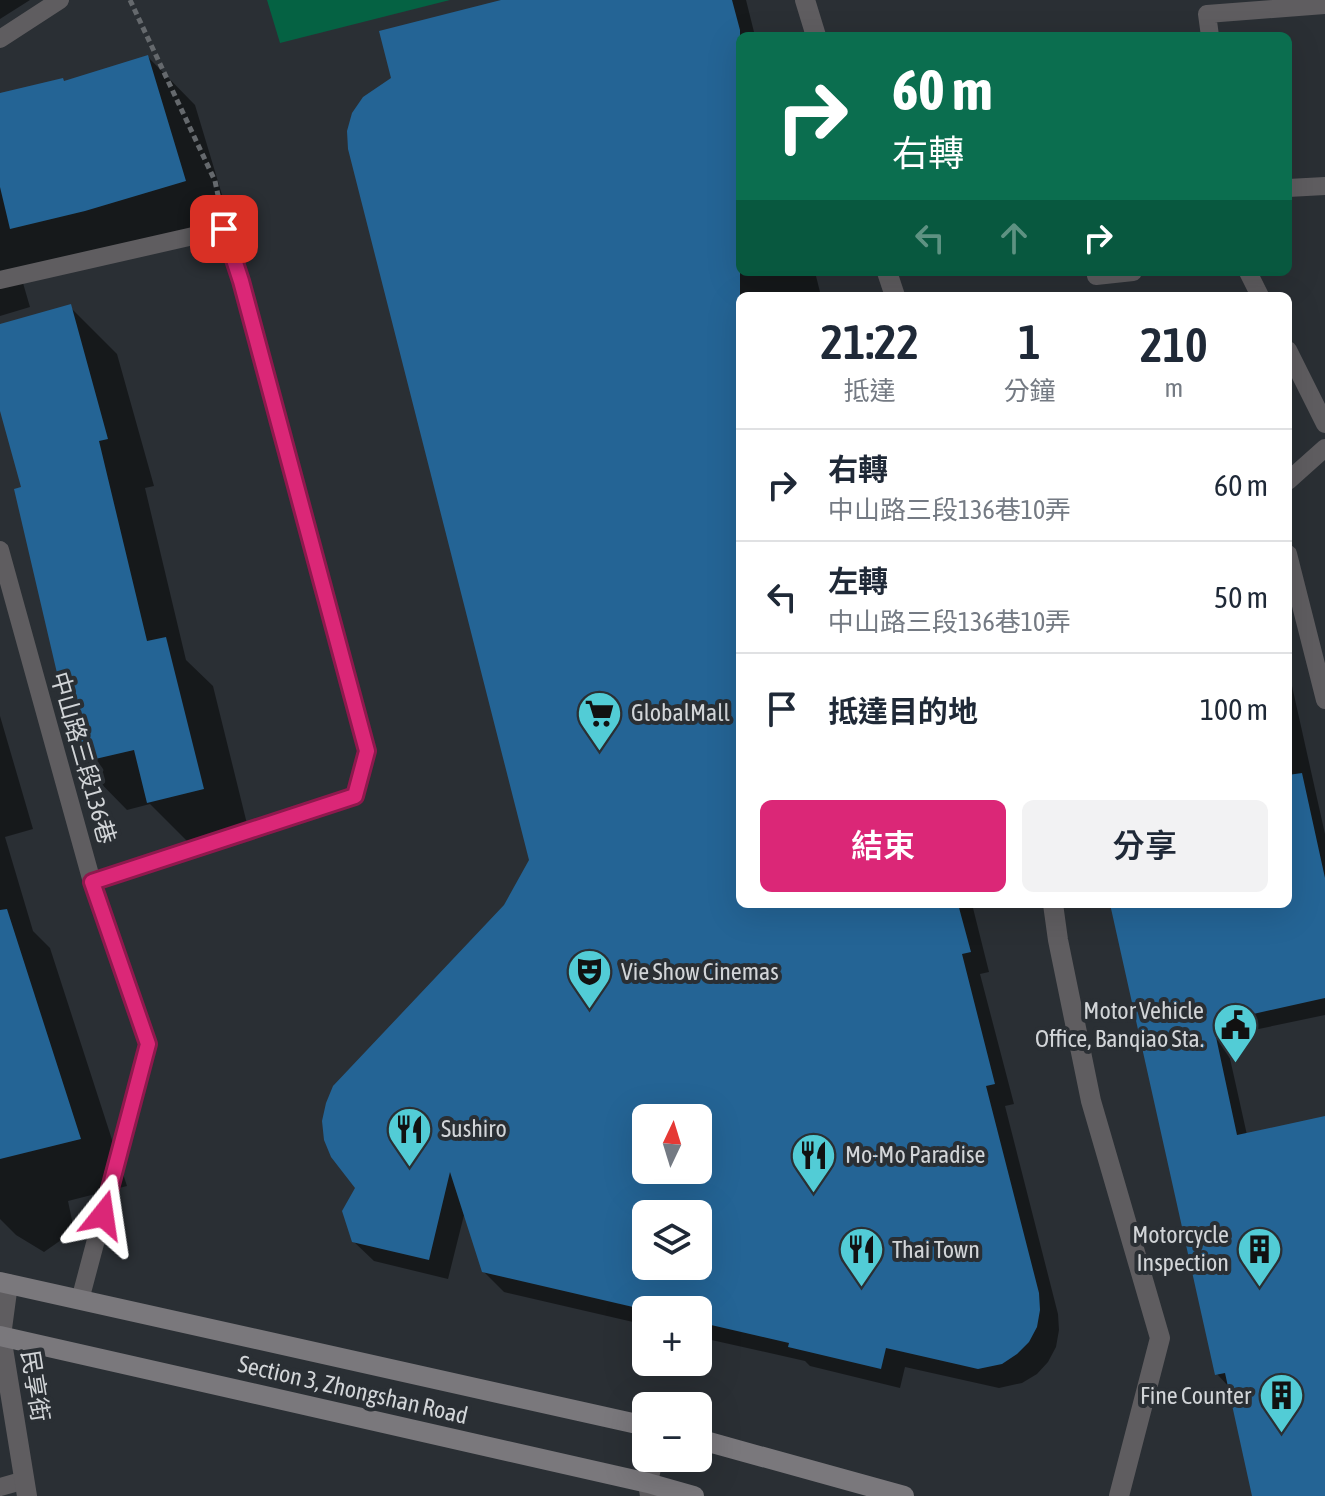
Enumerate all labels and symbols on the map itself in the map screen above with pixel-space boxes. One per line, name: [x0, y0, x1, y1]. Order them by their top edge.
pin: [190, 195, 258, 263]
street label: 中山路三段136巷: [46, 669, 121, 847]
supermarket icon: GlobalMall: [576, 689, 624, 752]
place label: GlobalMall: [631, 699, 731, 726]
theatre icon: Vie Show Cinemas: [566, 948, 614, 1011]
place label: Vie Show Cinemas: [621, 958, 779, 985]
place label: Motor Vehicle Office, Banqiao Sta.: [1035, 997, 1204, 1052]
public building icon: Motor Vehicle Office, Banqiao Sta.: [1211, 1001, 1259, 1064]
north arrow: [632, 1104, 712, 1184]
restaurant icon: Sushiro: [386, 1105, 434, 1168]
place label: Sushiro: [441, 1115, 507, 1142]
restaurant icon: Mo-Mo Paradise: [790, 1131, 838, 1194]
place label: Mo-Mo Paradise: [845, 1141, 985, 1168]
position arrow: [61, 1173, 145, 1257]
place label: Motorcycle Inspection: [1132, 1221, 1229, 1276]
building icon: Motorcycle Inspection: [1236, 1225, 1284, 1288]
restaurant icon: Thai Town: [837, 1226, 885, 1289]
place label: Thai Town: [892, 1236, 980, 1263]
street label: 民享街: [17, 1348, 54, 1424]
street label: Section 3, Zhongshan Road: [236, 1350, 471, 1429]
building icon: Fine Counter: [1258, 1372, 1306, 1435]
place label: Fine Counter: [1140, 1382, 1252, 1409]

